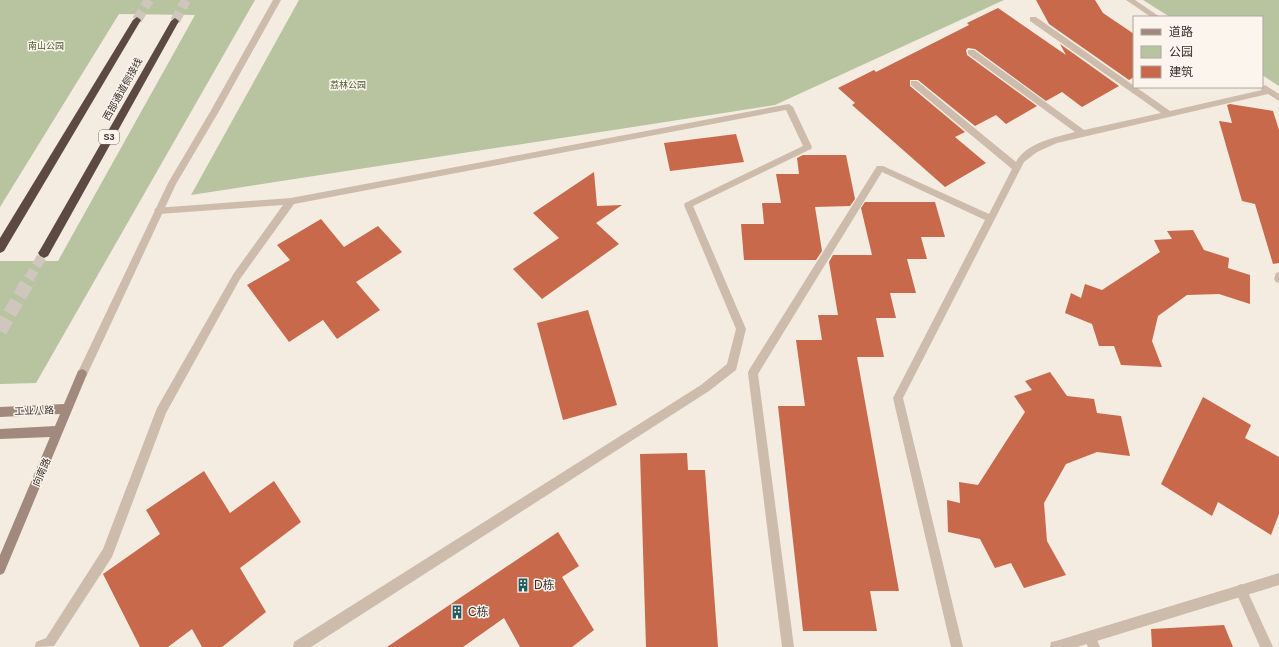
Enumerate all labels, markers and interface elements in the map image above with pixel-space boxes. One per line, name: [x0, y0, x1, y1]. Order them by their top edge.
legend: [1133, 16, 1263, 88]
text: 道路: [1169, 25, 1193, 39]
park label: 南山公园: [28, 41, 64, 51]
text: 公园: [1169, 45, 1193, 59]
street label: 西部通道侧接线: [101, 56, 144, 123]
text: 建筑: [1169, 65, 1193, 79]
park label: 荔林公园: [330, 80, 366, 90]
road number: S3: [99, 130, 119, 144]
street label: 工业八路: [14, 404, 54, 417]
street label: 向南路: [31, 456, 52, 488]
building icon: D栋: [515, 577, 531, 593]
place label: D栋: [534, 578, 555, 592]
building icon: C栋: [449, 604, 465, 620]
place label: C栋: [468, 605, 489, 619]

